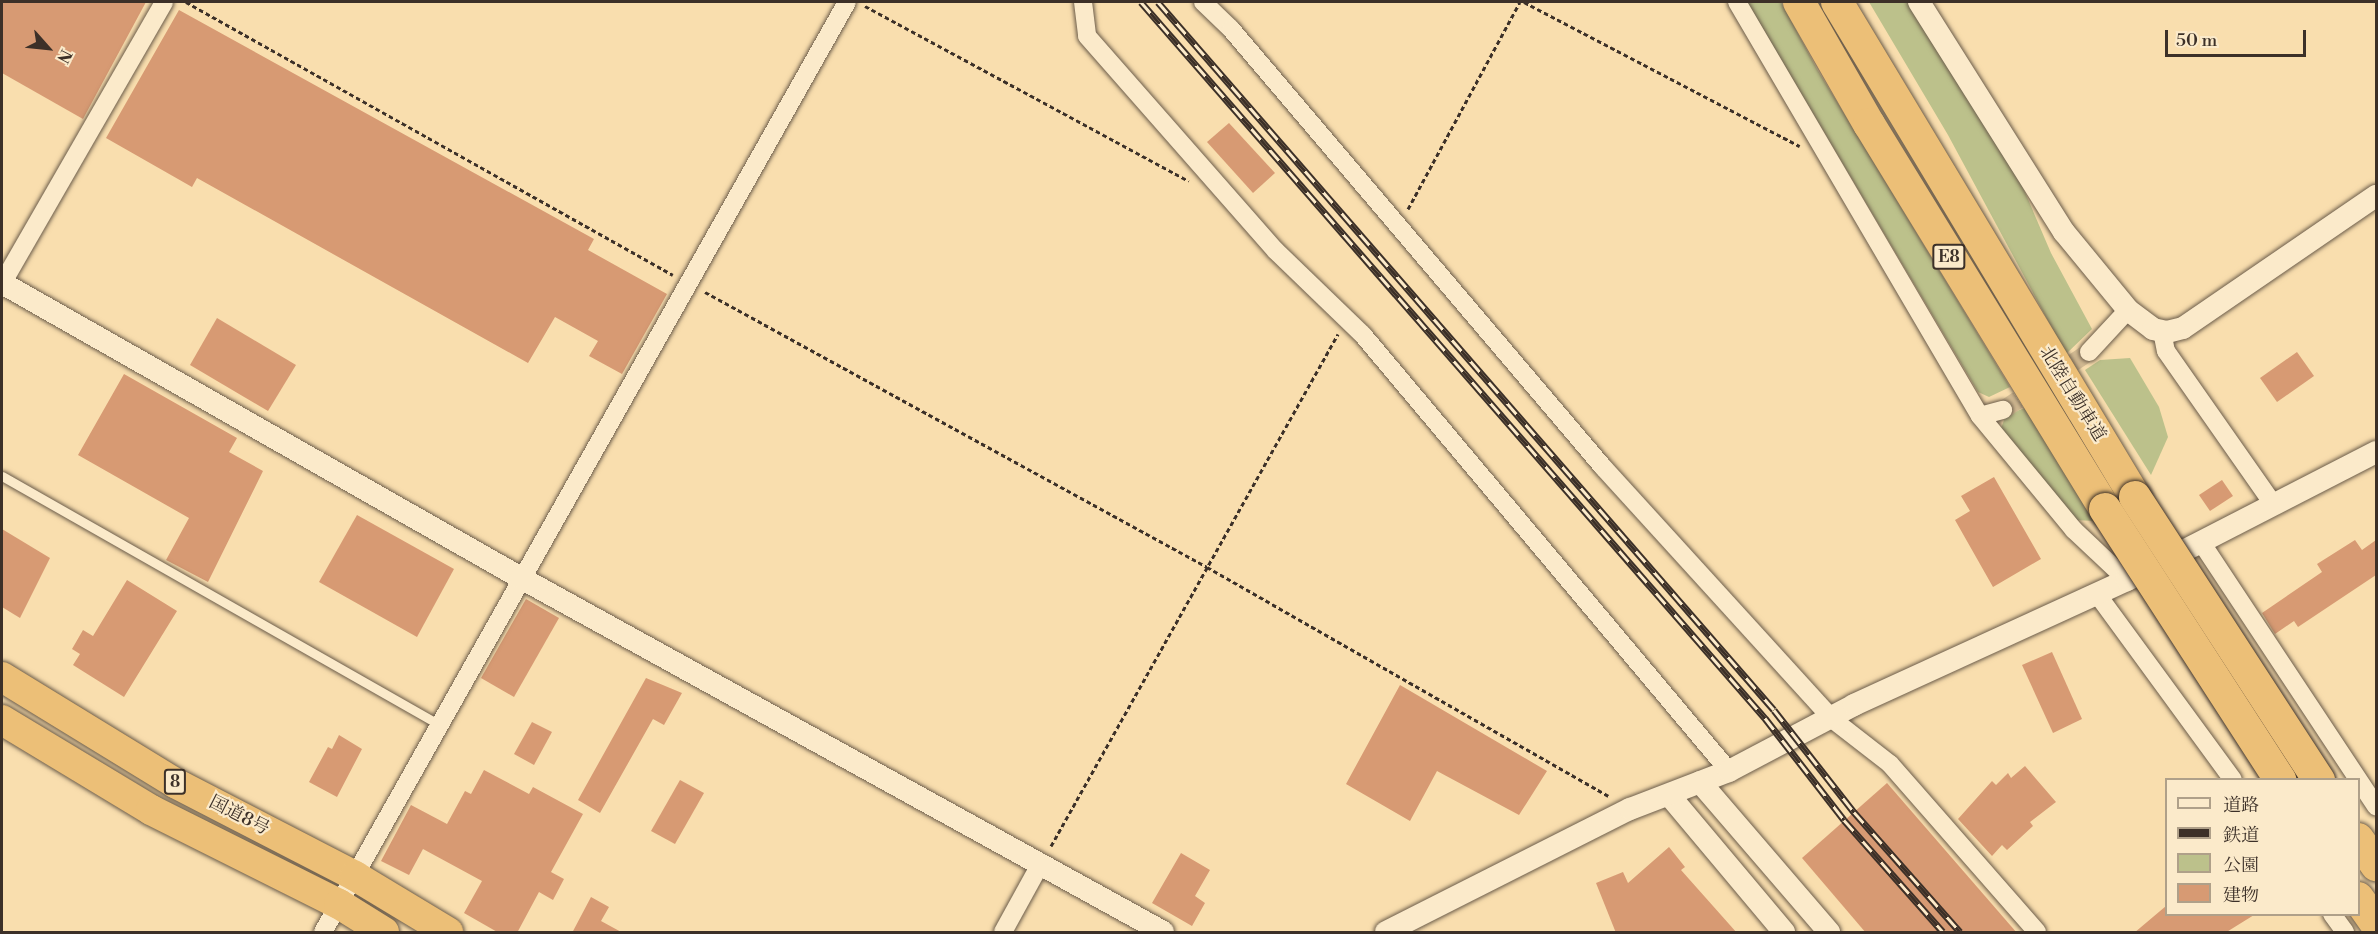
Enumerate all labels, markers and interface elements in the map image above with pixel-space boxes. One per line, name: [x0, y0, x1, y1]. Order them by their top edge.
north arrow: [18, 18, 78, 78]
scale bar: [2168, 18, 2309, 56]
text: 50 m: [2176, 29, 2217, 52]
text: N: [52, 46, 76, 66]
road number: E8: [1931, 244, 1967, 270]
street label: 北陸自動車道: [2034, 342, 2110, 446]
road number: 8: [163, 769, 187, 795]
legend: [2165, 778, 2360, 916]
street label: 国道8号: [205, 792, 273, 840]
text: 道路: [2223, 794, 2259, 817]
text: 鉄道: [2223, 824, 2259, 847]
text: 公園: [2223, 854, 2259, 877]
text: 建物: [2223, 884, 2259, 907]

